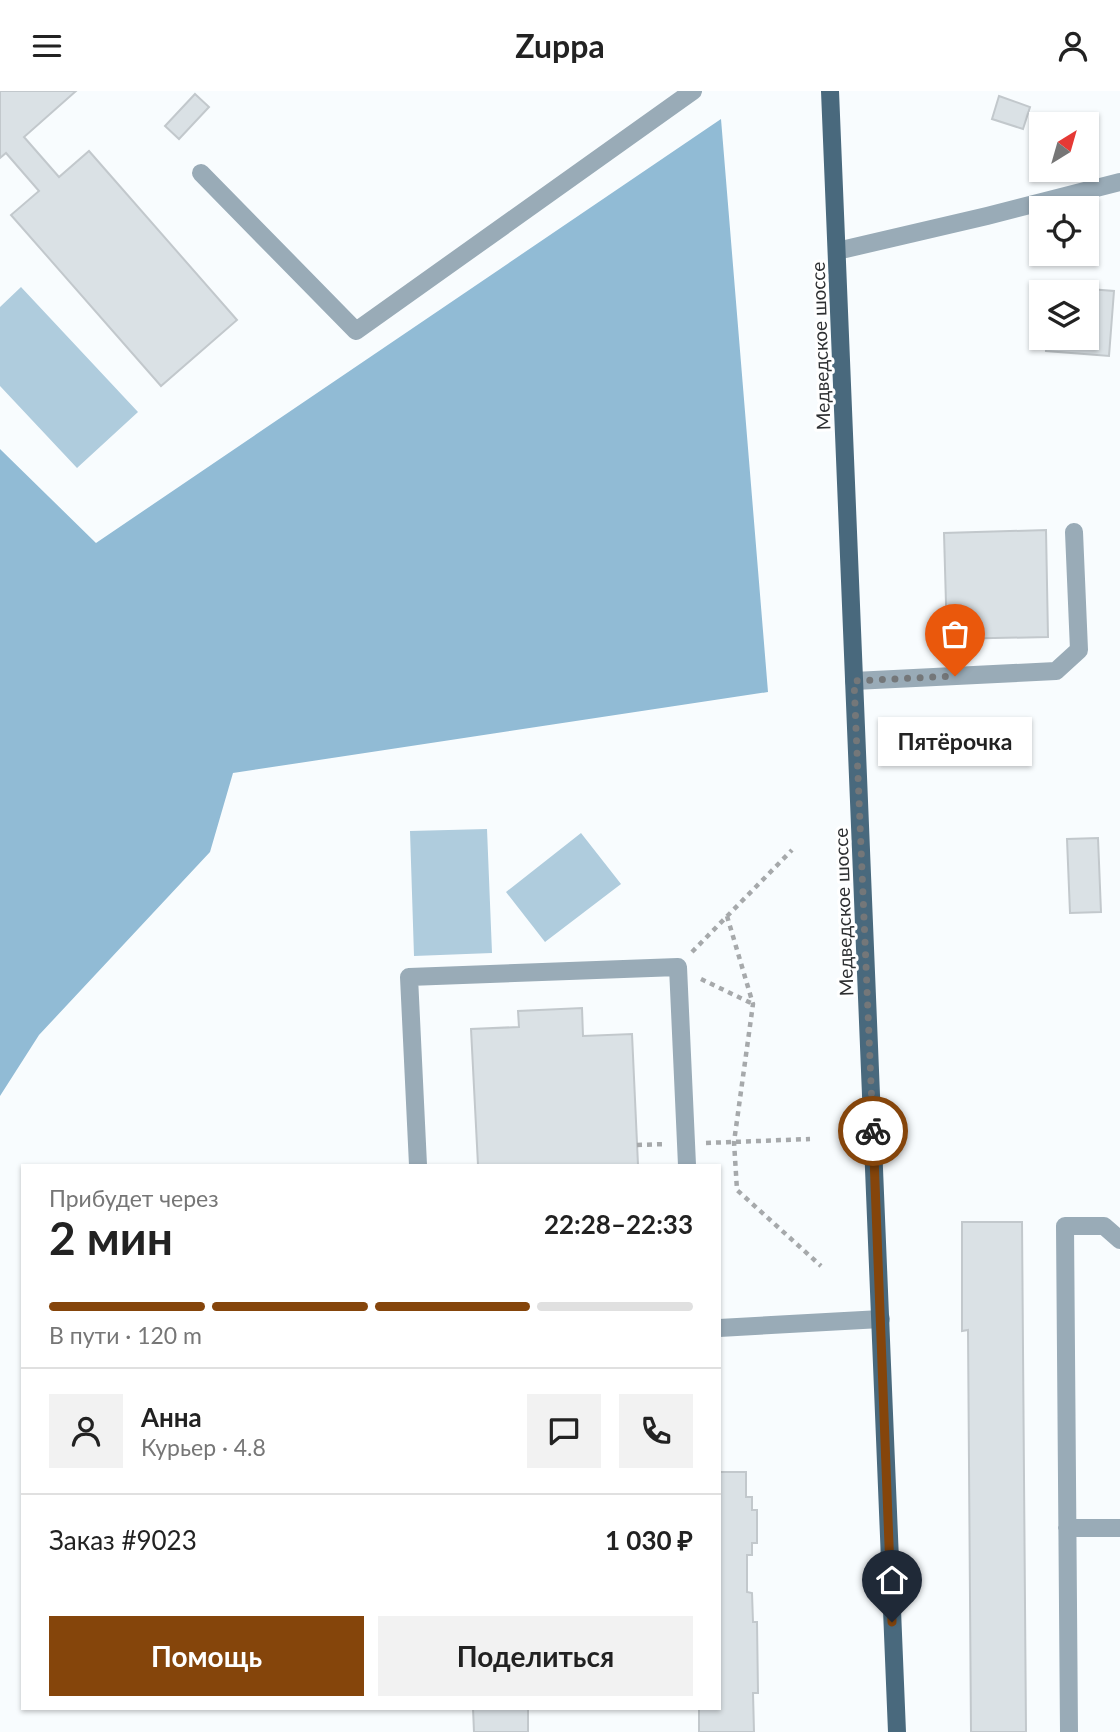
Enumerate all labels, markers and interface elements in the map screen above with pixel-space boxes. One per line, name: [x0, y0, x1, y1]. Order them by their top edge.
text: Zuppa: [515, 26, 605, 65]
icon: menu: [28, 27, 66, 65]
icon: person: [1054, 27, 1092, 65]
north arrow: [1029, 112, 1099, 182]
map controls: [1029, 112, 1099, 350]
button: locate: [1029, 196, 1099, 266]
street label: Медведское шоссе: [806, 261, 834, 431]
button: layers: [1029, 280, 1099, 350]
pin: [925, 604, 985, 676]
icon: bag: [936, 615, 974, 653]
callout: Пятёрочка: [878, 718, 1032, 767]
text: Пятёрочка: [898, 727, 1012, 755]
street label: Медведское шоссе: [829, 827, 857, 997]
courier: [838, 1096, 908, 1166]
icon: bike: [854, 1112, 892, 1150]
text: Прибудет через: [49, 1184, 219, 1212]
text: 22:28–22:33: [544, 1208, 693, 1240]
text: 2 мин: [49, 1210, 173, 1265]
text: В пути · 120 m: [49, 1321, 202, 1349]
button: person: [49, 1394, 123, 1468]
button: chat: [527, 1394, 601, 1468]
button: phone: [619, 1394, 693, 1468]
text: Анна: [141, 1401, 202, 1433]
text: Курьер · 4.8: [141, 1433, 266, 1461]
text: Заказ #9023: [49, 1524, 197, 1556]
text: 1 030 ₽: [605, 1524, 693, 1556]
pin: [862, 1550, 922, 1622]
icon: home: [873, 1561, 911, 1599]
button: Помощь: [49, 1616, 364, 1696]
button: Поделиться: [378, 1616, 693, 1696]

